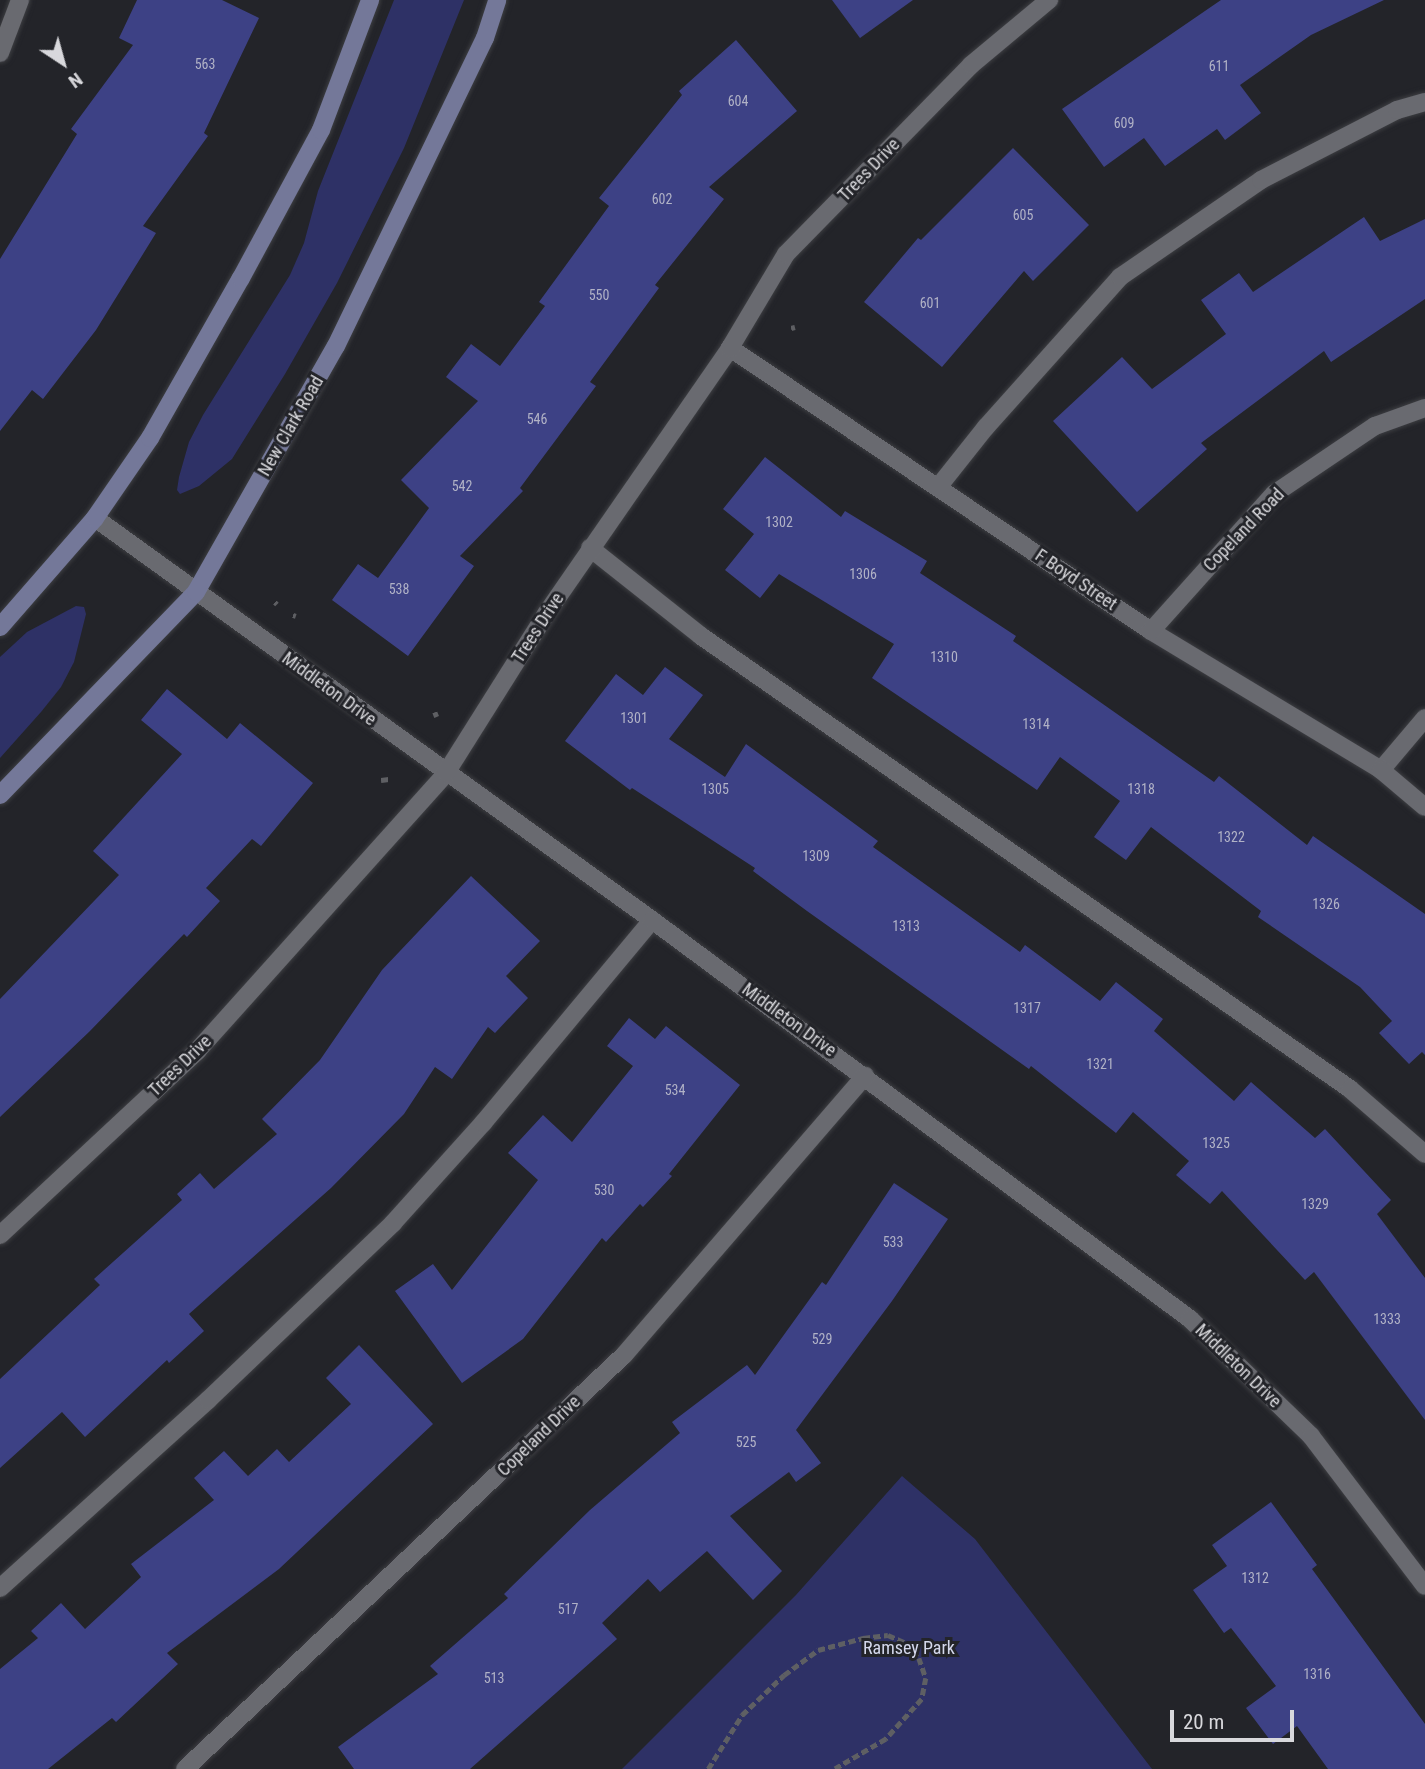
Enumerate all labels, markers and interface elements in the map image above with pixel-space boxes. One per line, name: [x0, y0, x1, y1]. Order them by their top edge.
north arrow: [28, 28, 98, 98]
house number: 563: [195, 56, 215, 72]
house number: 611: [1209, 58, 1229, 74]
text: N: [64, 68, 87, 93]
house number: 604: [728, 93, 748, 109]
house number: 609: [1114, 115, 1134, 131]
street label: Trees Drive: [834, 134, 904, 206]
house number: 602: [652, 191, 672, 207]
house number: 605: [1013, 207, 1033, 223]
house number: 550: [589, 287, 609, 303]
house number: 601: [920, 295, 940, 311]
street label: New Clark Road: [254, 372, 328, 480]
house number: 546: [527, 411, 547, 427]
house number: 542: [452, 478, 472, 494]
street label: Copeland Road: [1199, 484, 1289, 576]
house number: 1302: [765, 514, 793, 530]
street label: F Boyd Street: [1031, 545, 1121, 615]
house number: 1306: [849, 566, 877, 582]
house number: 538: [389, 581, 409, 597]
street label: Trees Drive: [507, 589, 569, 667]
street label: Middleton Drive: [278, 648, 380, 730]
house number: 1310: [930, 649, 958, 665]
house number: 1301: [620, 710, 648, 726]
house number: 1314: [1022, 716, 1050, 732]
house number: 1305: [701, 781, 729, 797]
house number: 1318: [1127, 781, 1155, 797]
house number: 1322: [1217, 829, 1245, 845]
house number: 1309: [802, 848, 830, 864]
house number: 1326: [1312, 896, 1340, 912]
house number: 1313: [892, 918, 920, 934]
street label: Middleton Drive: [738, 979, 840, 1061]
house number: 1317: [1013, 1000, 1041, 1016]
street label: Trees Drive: [144, 1031, 216, 1101]
house number: 1321: [1086, 1056, 1114, 1072]
house number: 534: [665, 1082, 685, 1098]
house number: 1325: [1202, 1135, 1230, 1151]
house number: 530: [594, 1182, 614, 1198]
house number: 1329: [1301, 1196, 1329, 1212]
house number: 533: [883, 1234, 903, 1250]
house number: 1333: [1373, 1311, 1401, 1327]
street label: Middleton Drive: [1191, 1320, 1285, 1412]
house number: 529: [812, 1331, 832, 1347]
street label: Copeland Drive: [493, 1391, 585, 1481]
house number: 525: [736, 1434, 756, 1450]
house number: 1312: [1241, 1570, 1269, 1586]
house number: 517: [558, 1601, 578, 1617]
park label: Ramsey Park: [863, 1637, 955, 1659]
house number: 1316: [1303, 1666, 1331, 1682]
house number: 513: [484, 1670, 504, 1686]
scale bar: [1173, 1696, 1297, 1740]
text: 20 m: [1183, 1710, 1224, 1734]

